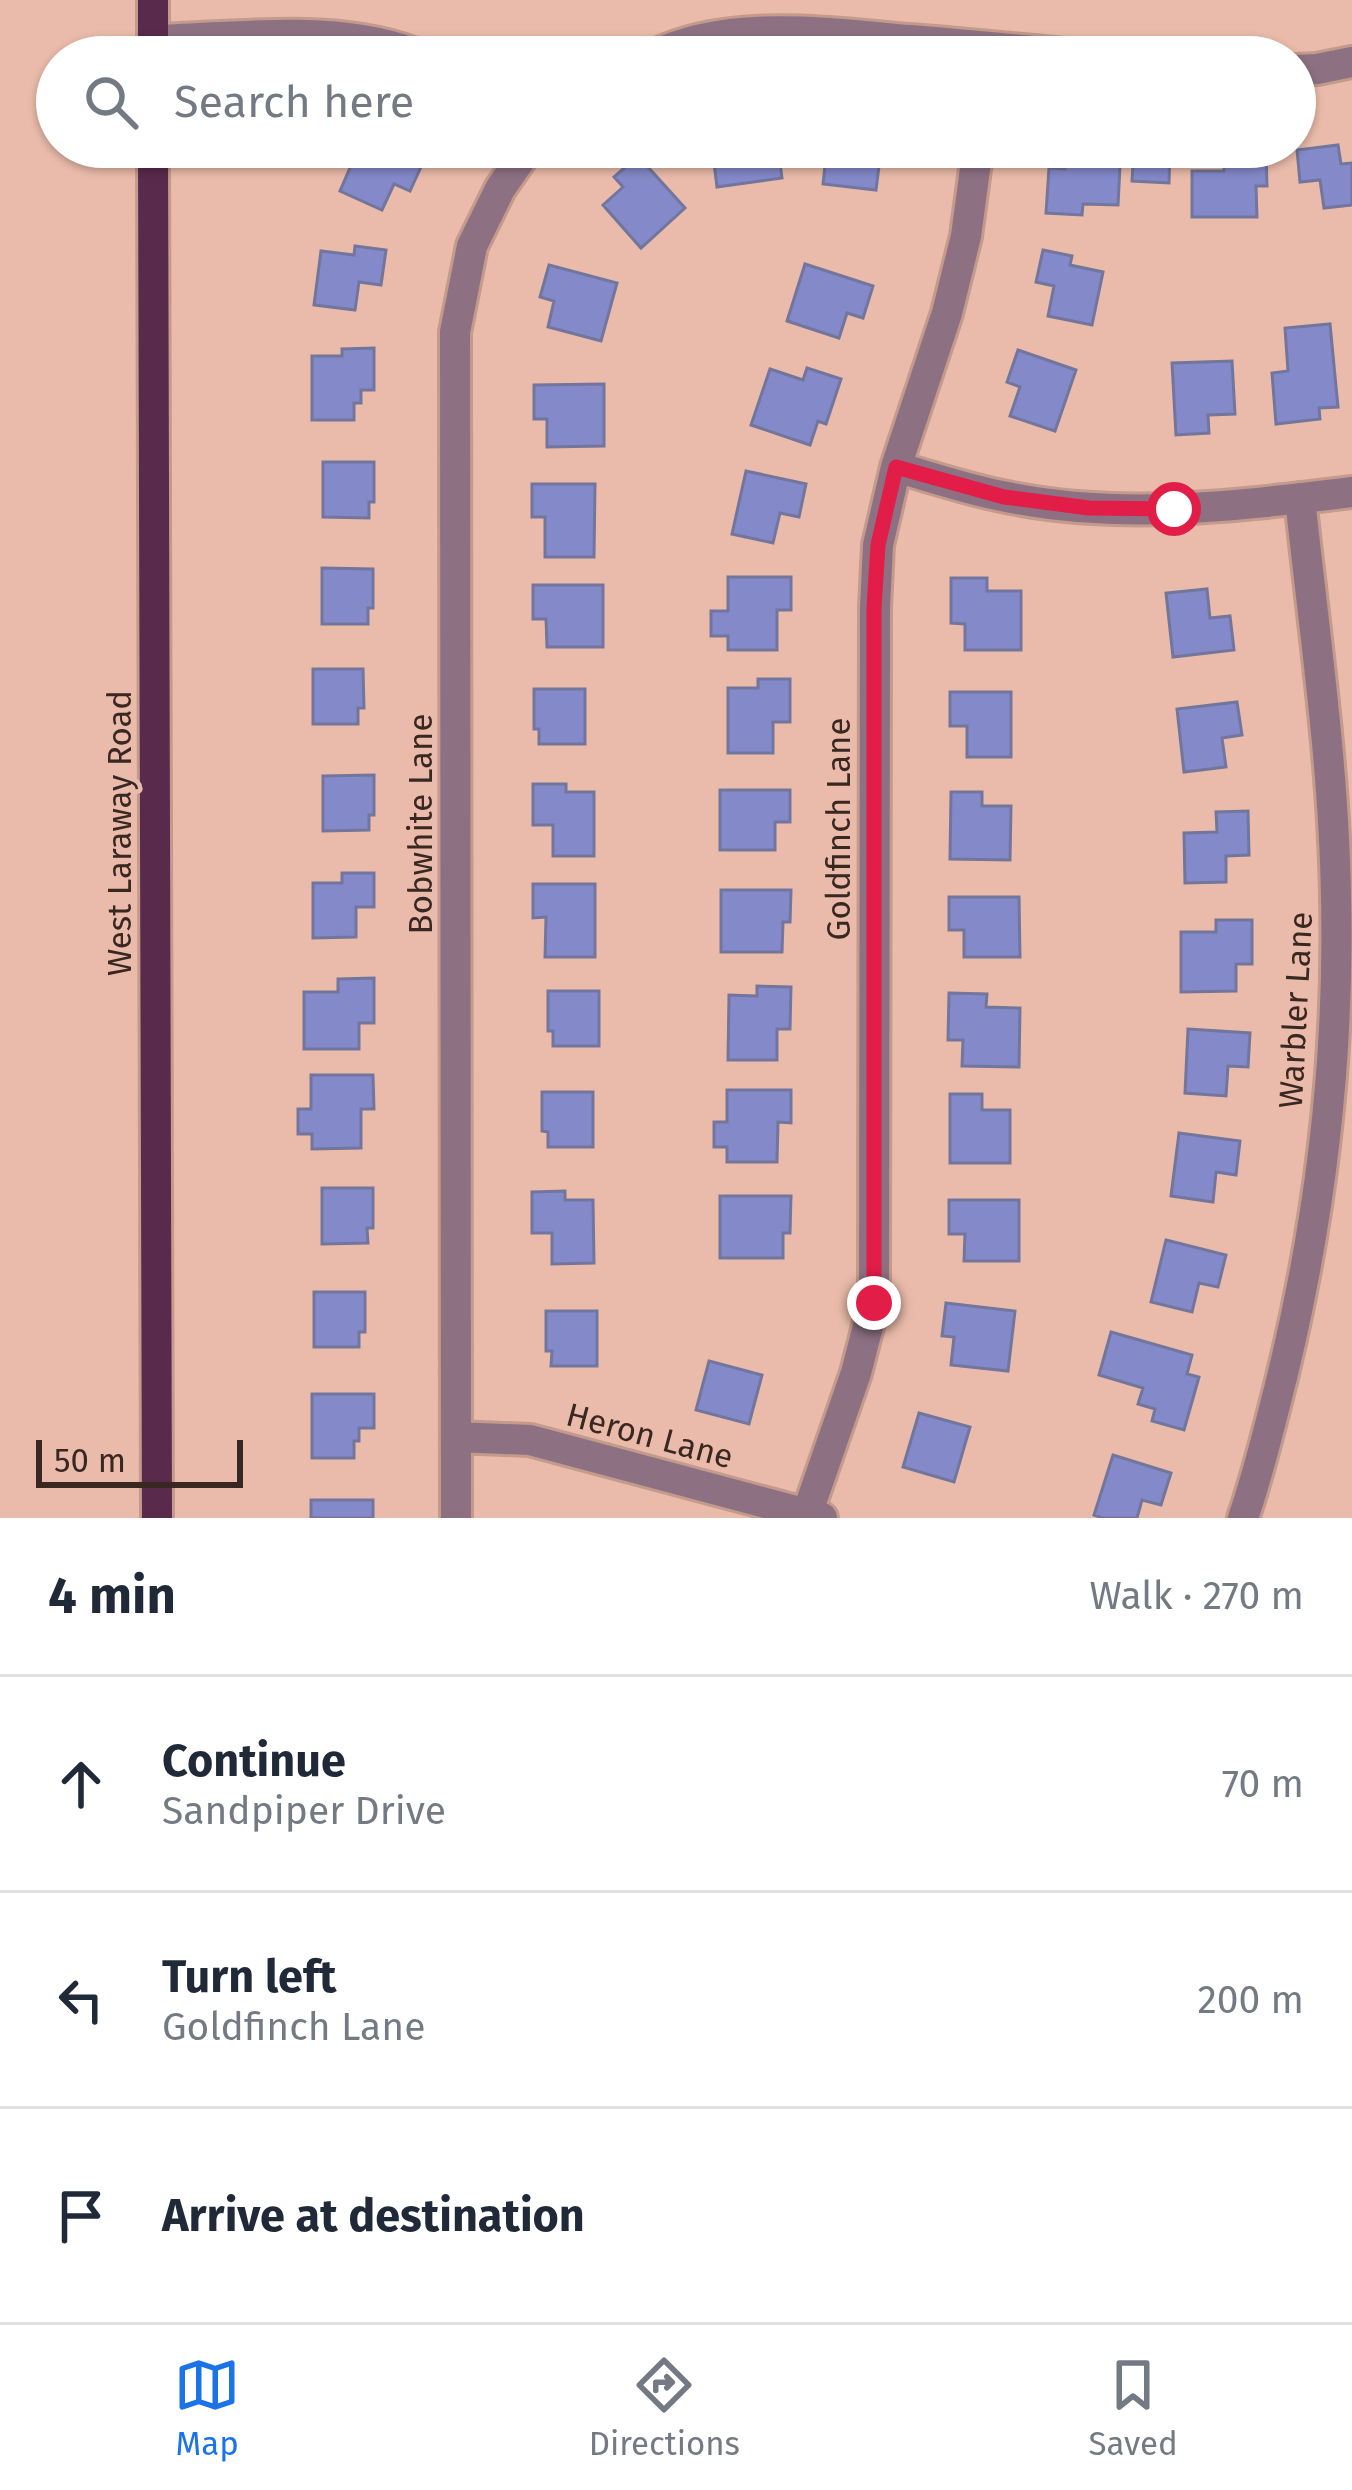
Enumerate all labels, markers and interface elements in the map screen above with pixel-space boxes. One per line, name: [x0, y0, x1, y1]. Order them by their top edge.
search box: [36, 36, 1316, 168]
icon: search: [78, 69, 144, 135]
text: Search here: [174, 75, 414, 129]
route start: [1147, 482, 1201, 536]
street label: West Laraway Road: [100, 690, 140, 976]
street label: Bobwhite Lane: [401, 714, 441, 934]
street label: Goldfinch Lane: [819, 718, 859, 940]
street label: Warbler Lane: [1271, 911, 1321, 1109]
route end: [847, 1276, 901, 1330]
street label: Heron Lane: [562, 1395, 737, 1477]
scale bar: [36, 1434, 243, 1487]
text: 50 m: [54, 1441, 126, 1481]
text: 4 min: [48, 1565, 176, 1627]
text: Walk · 270 m: [1089, 1573, 1304, 1619]
text: Continue: [162, 1734, 346, 1788]
icon: ahead: [48, 1751, 114, 1817]
text: 70 m: [1222, 1761, 1304, 1807]
text: Sandpiper Drive: [162, 1788, 446, 1834]
text: Turn left: [162, 1950, 336, 2004]
icon: left: [48, 1967, 114, 2033]
text: 200 m: [1197, 1977, 1304, 2023]
text: Goldfinch Lane: [162, 2004, 425, 2050]
icon: arrive: [48, 2183, 114, 2249]
text: Arrive at destination: [162, 2189, 585, 2243]
tab: Map: [174, 2352, 240, 2464]
tab: Directions: [589, 2352, 740, 2464]
tab: Saved: [1088, 2352, 1178, 2464]

